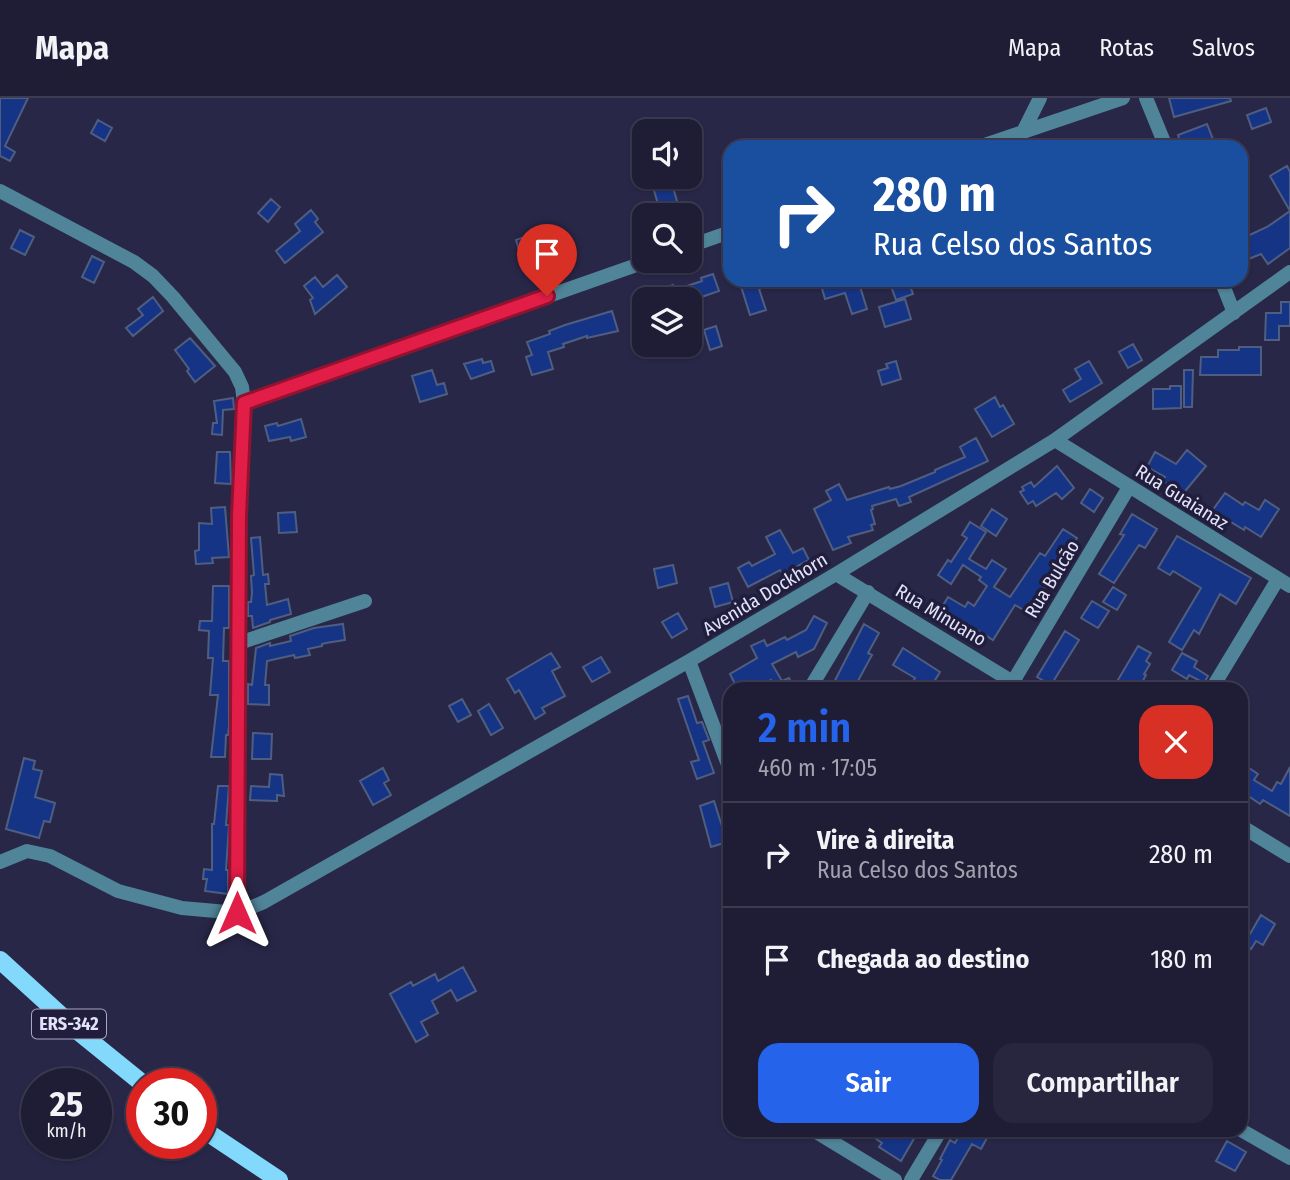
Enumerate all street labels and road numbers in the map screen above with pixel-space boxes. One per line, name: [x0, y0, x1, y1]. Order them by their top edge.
street label: Rua Guaianaz: [1131, 459, 1233, 535]
street label: Rua Bulcão: [1020, 536, 1084, 622]
street label: Avenida Dockhorn: [699, 548, 831, 640]
street label: Rua Minuano: [892, 579, 990, 651]
road number: ERS-342: [32, 1009, 106, 1038]

